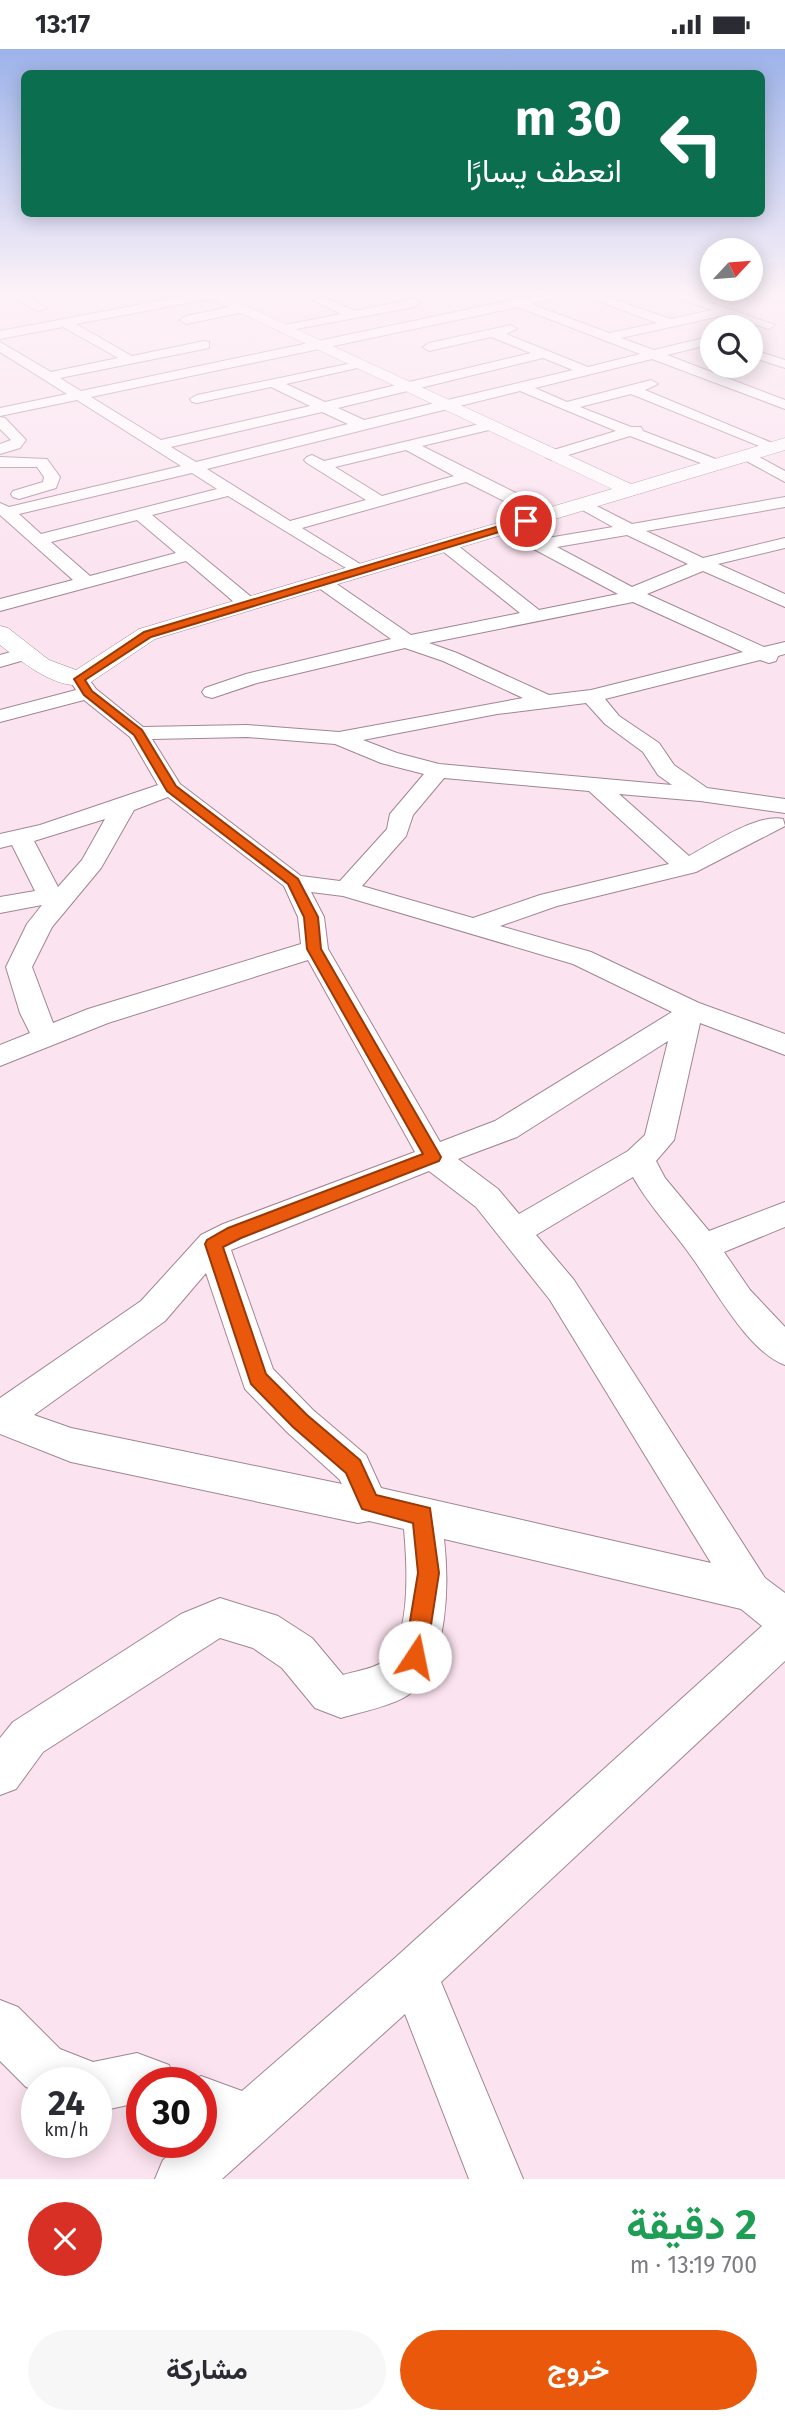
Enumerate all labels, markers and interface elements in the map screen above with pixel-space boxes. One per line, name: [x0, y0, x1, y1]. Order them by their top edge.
text: 13:17: [35, 9, 90, 40]
text: 30 m: [515, 89, 622, 148]
icon: left: [646, 98, 737, 189]
text: انعطف يسارًا: [466, 152, 622, 190]
north arrow: [700, 238, 763, 301]
map controls: [700, 238, 763, 378]
button: search: [700, 315, 763, 378]
pin: [496, 491, 556, 551]
icon: arrive: [507, 502, 545, 540]
position arrow: [378, 1620, 452, 1694]
speed limit sign: 30: [126, 2067, 217, 2158]
text: 24: [48, 2082, 85, 2124]
text: km/h: [44, 2119, 89, 2141]
text: 2 دقيقة: [626, 2200, 757, 2250]
button: close: [28, 2202, 102, 2276]
text: 700 m · 13:19: [630, 2251, 757, 2279]
button: مشاركة: [28, 2330, 386, 2410]
button: خروج: [400, 2330, 757, 2410]

